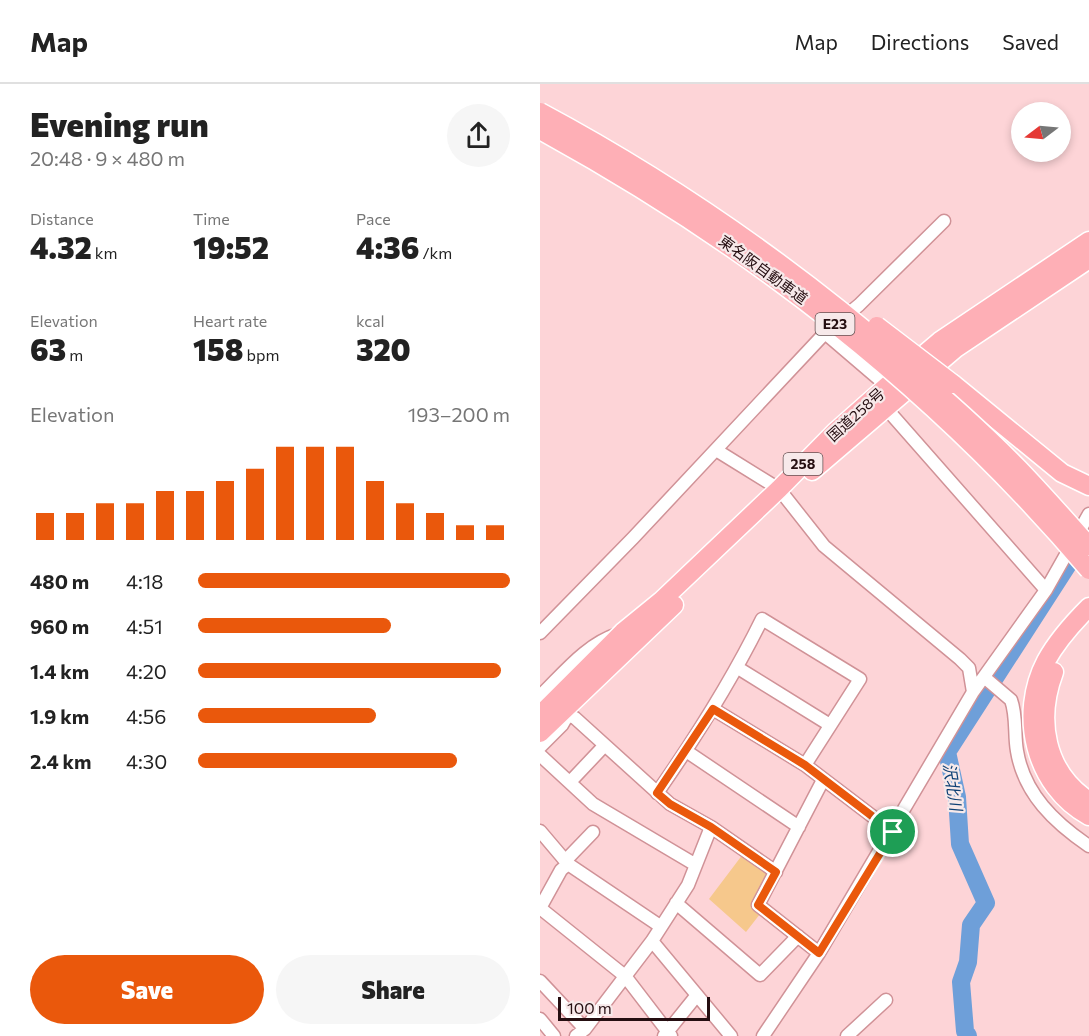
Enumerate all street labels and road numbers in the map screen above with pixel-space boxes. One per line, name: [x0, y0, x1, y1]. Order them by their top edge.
street label: 東名阪自動車道: [716, 231, 811, 307]
road number: E23: [816, 313, 854, 335]
street label: 国道258号: [823, 384, 888, 445]
road number: 258: [784, 453, 822, 475]

